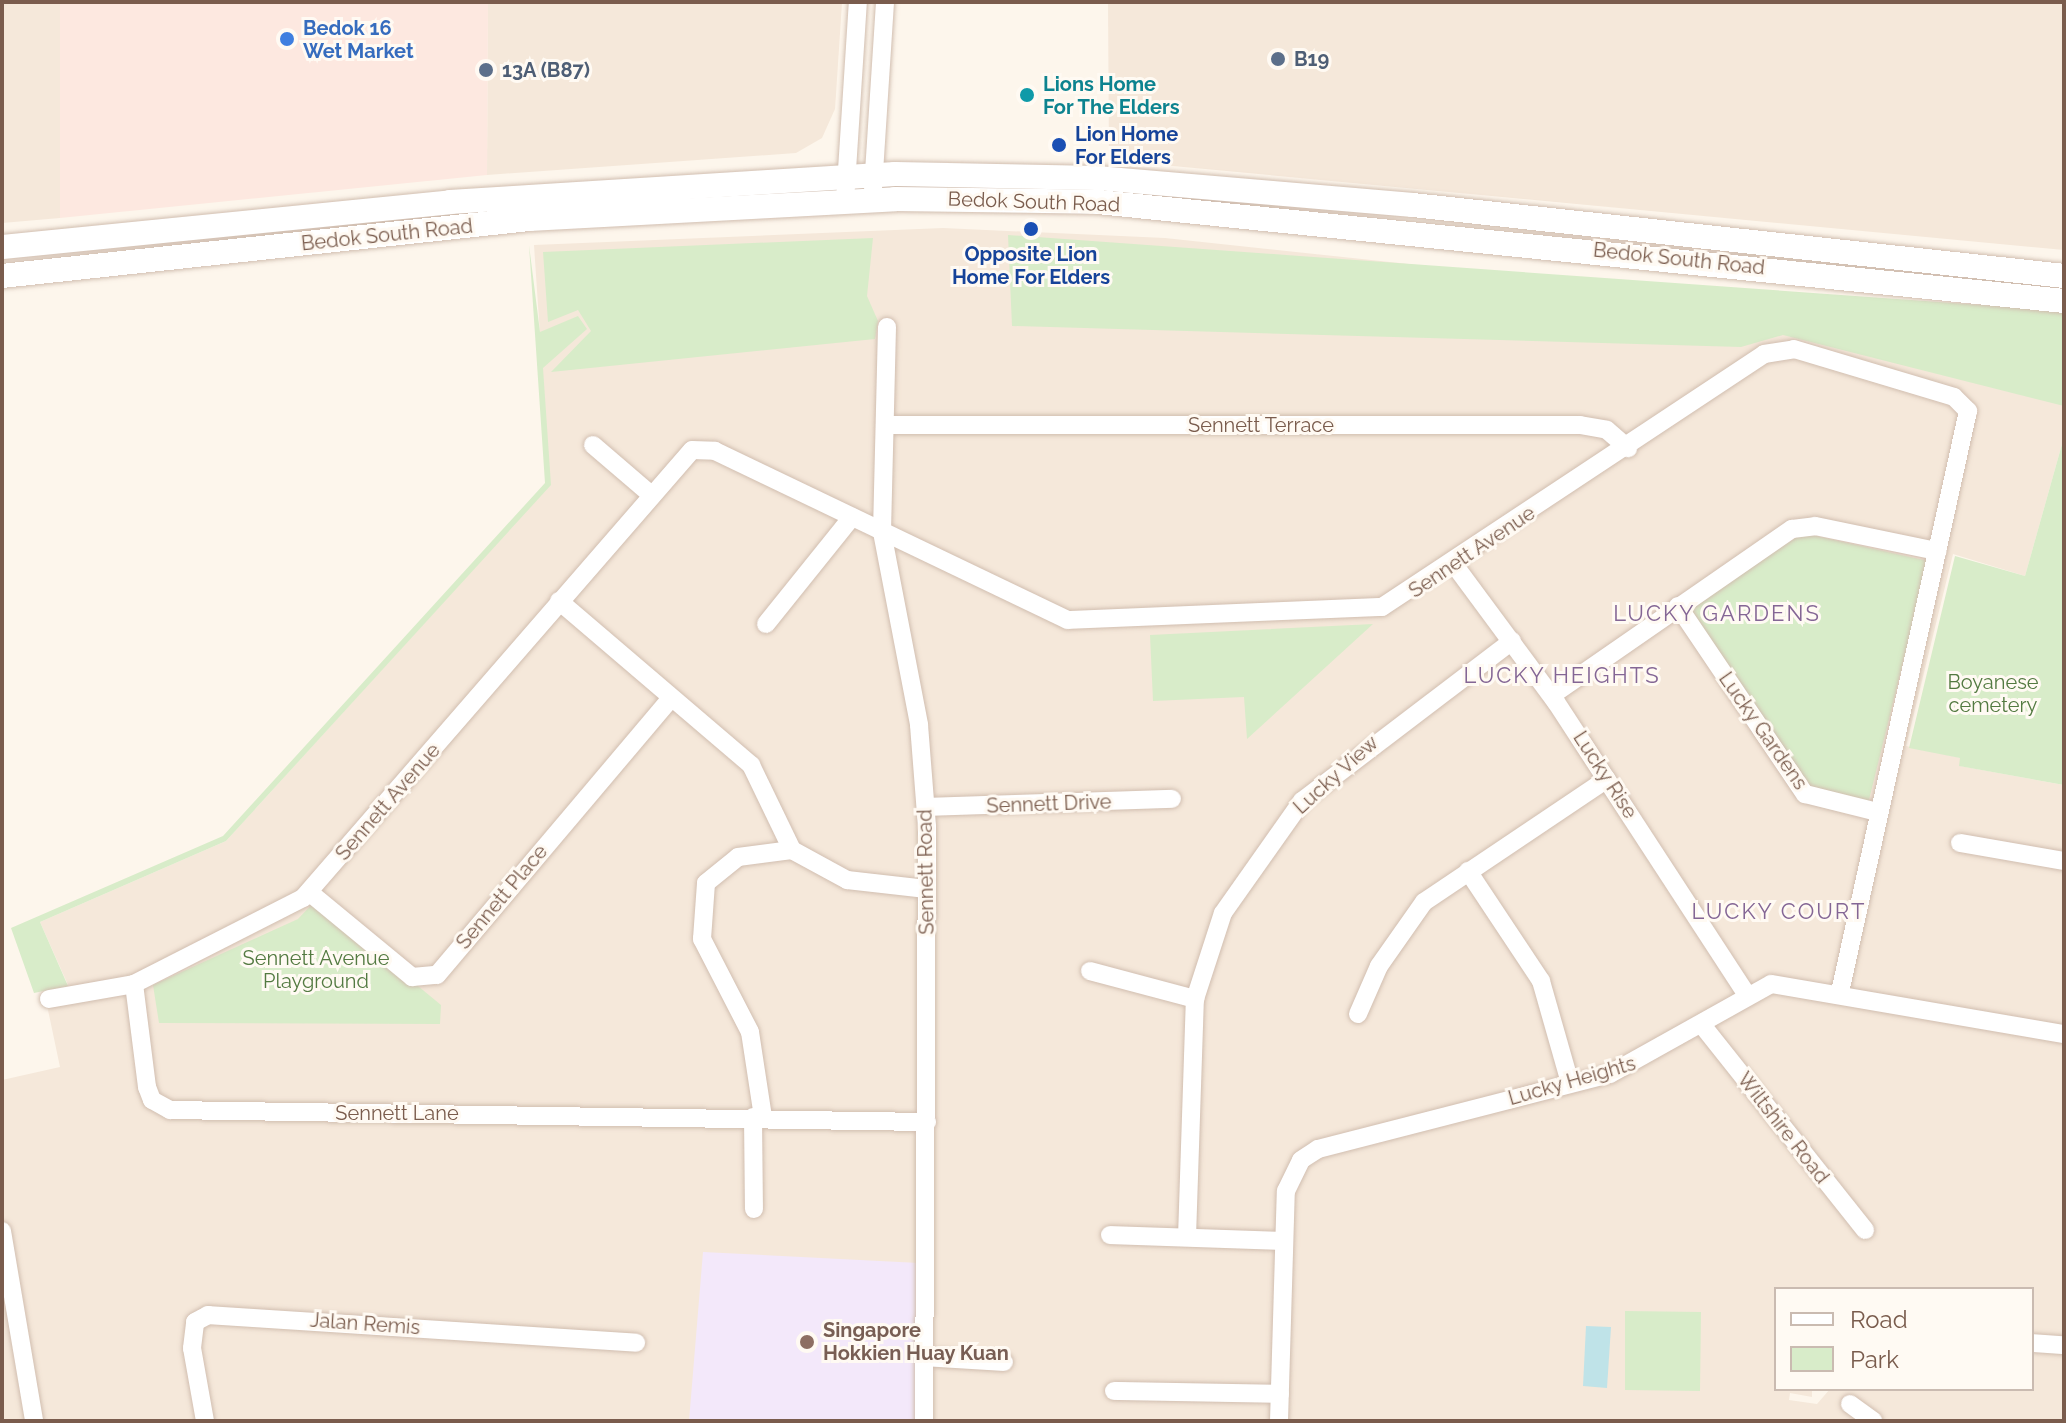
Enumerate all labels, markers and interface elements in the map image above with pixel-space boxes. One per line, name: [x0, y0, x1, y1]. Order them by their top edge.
place label: Bedok 16 Wet Market: [303, 16, 414, 63]
marker: Bedok 16 Wet Market: [278, 30, 296, 48]
place label: B19: [1294, 47, 1329, 71]
marker: B19: [1269, 50, 1287, 68]
place label: 13A (B87): [502, 58, 591, 82]
marker: 13A (B87): [477, 61, 495, 79]
place label: Lions Home For The Elders: [1043, 72, 1181, 119]
marker: Lions Home For The Elders: [1018, 86, 1036, 104]
place label: Lion Home For Elders: [1075, 122, 1178, 169]
marker: Lion Home For Elders: [1050, 136, 1068, 154]
street label: Bedok South Road: [947, 187, 1121, 217]
street label: Bedok South Road: [300, 214, 474, 256]
marker: Opposite Lion Home For Elders: [1022, 220, 1040, 238]
street label: Bedok South Road: [1592, 238, 1766, 280]
place label: Opposite Lion Home For Elders: [952, 242, 1110, 289]
street label: Sennett Terrace: [1188, 413, 1334, 437]
street label: Sennett Avenue: [1404, 501, 1540, 603]
district label: LUCKY GARDENS: [1613, 601, 1821, 627]
district label: LUCKY HEIGHTS: [1463, 663, 1661, 689]
street label: Lucky Gardens: [1713, 667, 1813, 795]
park label: Boyanese cemetery: [1947, 671, 2039, 718]
street label: Lucky Rise: [1568, 727, 1642, 823]
street label: Lucky View: [1288, 730, 1384, 820]
street label: Sennett Avenue: [331, 738, 445, 866]
street label: Sennett Drive: [986, 790, 1112, 818]
street label: Sennett Road: [913, 809, 939, 935]
street label: Sennett Place: [451, 840, 553, 954]
district label: LUCKY COURT: [1691, 899, 1867, 925]
park label: Sennett Avenue Playground: [242, 947, 390, 994]
street label: Lucky Heights: [1505, 1051, 1639, 1111]
street label: Wiltshire Road: [1732, 1068, 1834, 1188]
street label: Sennett Lane: [335, 1101, 459, 1125]
legend: [1774, 1287, 2034, 1391]
text: Road: [1850, 1305, 1908, 1334]
street label: Jalan Remis: [309, 1308, 421, 1340]
place label: Singapore Hokkien Huay Kuan: [823, 1318, 1009, 1365]
marker: Singapore Hokkien Huay Kuan: [798, 1333, 816, 1351]
text: Park: [1850, 1345, 1899, 1374]

